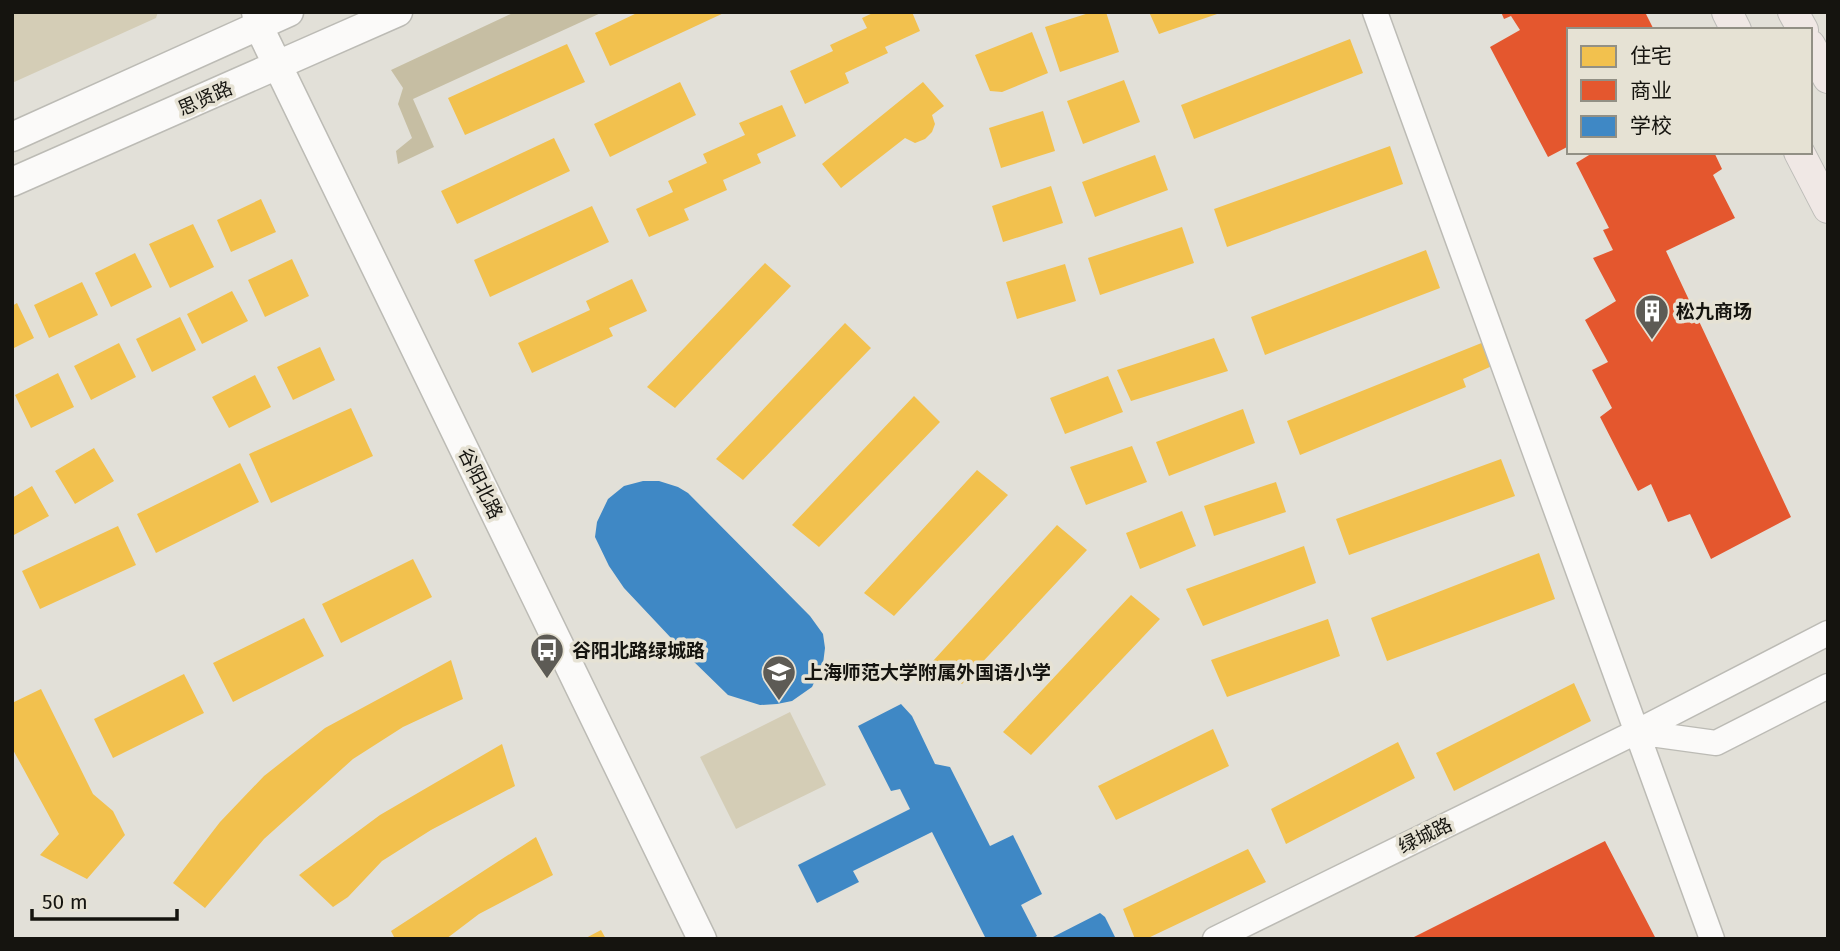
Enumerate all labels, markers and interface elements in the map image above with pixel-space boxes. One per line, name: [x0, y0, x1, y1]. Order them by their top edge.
legend: [1567, 28, 1812, 154]
text: 住宅: [1630, 43, 1672, 69]
street label: 思贤路: [174, 76, 236, 121]
text: 商业: [1630, 78, 1672, 104]
text: 学校: [1630, 113, 1672, 139]
building icon: 松九商场: [1633, 292, 1671, 341]
place label: 松九商场: [1676, 300, 1752, 323]
street label: 谷阳北路: [454, 444, 508, 522]
bus stop icon: 谷阳北路绿城路: [528, 631, 566, 680]
place label: 谷阳北路绿城路: [572, 639, 705, 662]
school or university icon: 上海师范大学附属外国语小学: [760, 653, 798, 702]
place label: 上海师范大学附属外国语小学: [804, 661, 1051, 684]
street label: 绿城路: [1395, 813, 1456, 858]
scale bar: [32, 878, 177, 922]
text: 50 m: [42, 889, 88, 915]

